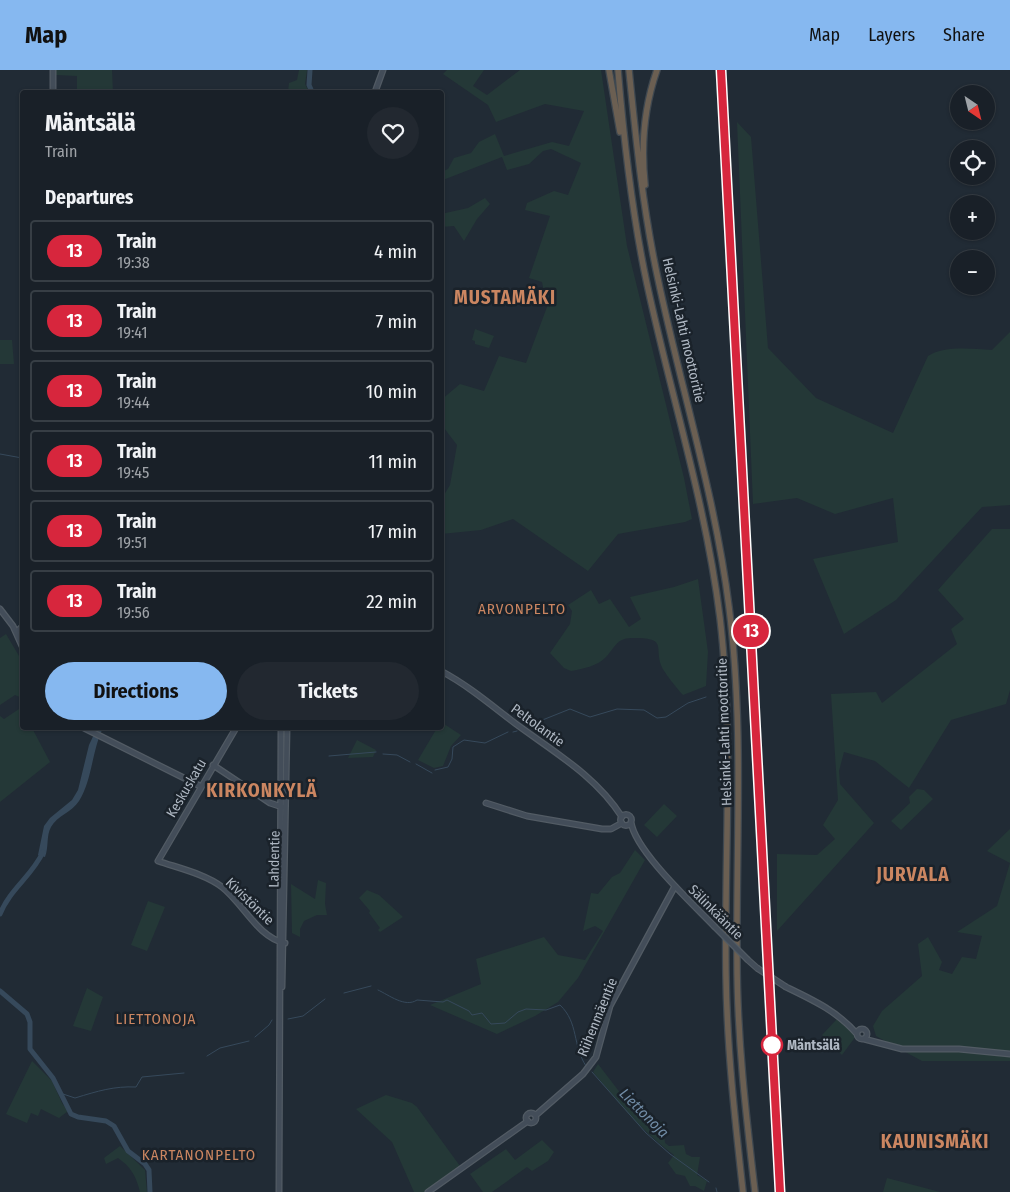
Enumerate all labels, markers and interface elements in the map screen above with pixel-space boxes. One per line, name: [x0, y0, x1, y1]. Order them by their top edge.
text: Map: [25, 21, 67, 49]
text: Map: [809, 24, 840, 46]
text: Layers: [868, 24, 915, 46]
text: Share: [943, 24, 985, 46]
north arrow: [950, 85, 995, 130]
map controls: [950, 85, 995, 295]
button: heart: [367, 107, 419, 159]
text: Mäntsälä: [45, 109, 136, 137]
button: locate: [950, 140, 995, 185]
text: Train: [45, 142, 77, 161]
text: Departures: [45, 186, 133, 209]
button: +: [950, 195, 995, 240]
text: Train: [117, 230, 156, 253]
text: 13: [66, 240, 83, 262]
text: 4 min: [374, 240, 417, 263]
button: −: [950, 250, 995, 295]
text: 19:38: [117, 253, 150, 272]
street label: Helsinki-Lahti moottoritie: [659, 256, 708, 404]
district label: MUSTAMÄKI: [454, 285, 556, 309]
text: Train: [117, 300, 156, 323]
text: 13: [66, 310, 83, 332]
text: 7 min: [375, 310, 417, 333]
text: 19:41: [117, 323, 147, 342]
text: Train: [117, 370, 156, 393]
text: 13: [66, 380, 83, 402]
text: 10 min: [366, 380, 417, 403]
text: 19:44: [117, 393, 150, 412]
text: Train: [117, 440, 156, 463]
text: 13: [66, 450, 83, 472]
text: 11 min: [369, 450, 417, 473]
text: 19:45: [117, 463, 149, 482]
text: Train: [117, 510, 156, 533]
text: 13: [66, 520, 83, 542]
text: 17 min: [368, 520, 417, 543]
text: 19:51: [117, 533, 147, 552]
text: Train: [117, 580, 156, 603]
text: 13: [66, 590, 83, 612]
text: 22 min: [366, 590, 417, 613]
district label: ARVONPELTO: [478, 600, 566, 618]
text: 19:56: [117, 603, 150, 622]
line badge: 13: [728, 615, 774, 647]
text: 13: [743, 620, 759, 642]
street label: Helsinki-Lahti moottoritie: [713, 658, 736, 806]
button: Directions: [45, 662, 227, 720]
button: Tickets: [237, 662, 419, 720]
street label: Peltolantie: [508, 700, 568, 751]
street label: Keskuskatu: [163, 756, 210, 821]
district label: KIRKONKYLÄ: [206, 778, 318, 802]
street label: Lahdentie: [266, 830, 283, 888]
district label: JURVALA: [875, 863, 950, 886]
street label: Kivistöntie: [222, 874, 277, 929]
street label: Sälinkääntie: [685, 881, 747, 943]
street label: Riihenmäentie: [574, 975, 621, 1059]
district label: LIETTONOJA: [116, 1010, 196, 1028]
marker: Mäntsälä: [761, 1034, 783, 1056]
place label: Mäntsälä: [787, 1037, 840, 1054]
water label: Liettonoja: [616, 1085, 672, 1141]
district label: KAUNISMÄKI: [881, 1129, 989, 1153]
district label: KARTANONPELTO: [142, 1146, 256, 1164]

